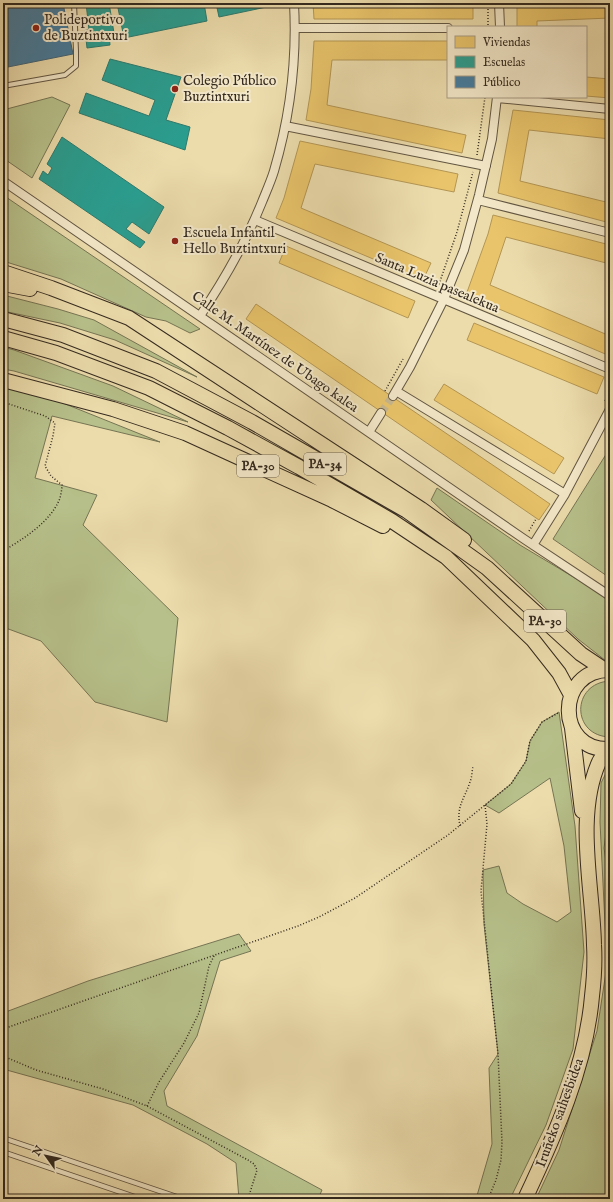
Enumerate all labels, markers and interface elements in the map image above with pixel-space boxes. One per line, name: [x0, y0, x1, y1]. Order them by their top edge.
place label: Polideportivo de Buztintxuri: [44, 11, 128, 45]
marker: Polideportivo de Buztintxuri: [31, 23, 41, 33]
legend: [447, 26, 587, 98]
text: Viviendas: [482, 35, 530, 50]
text: Escuelas: [483, 55, 525, 70]
place label: Colegio Público Buztintxuri: [183, 72, 277, 106]
text: Público: [483, 75, 521, 90]
marker: Colegio Público Buztintxuri: [170, 84, 180, 94]
place label: Escuela Infantil Hello Buztintxuri: [183, 224, 286, 258]
marker: Escuela Infantil Hello Buztintxuri: [170, 236, 180, 246]
street label: Santa Luzia pasealekua: [372, 249, 503, 318]
street label: Calle M. Martínez de Ubago kalea: [188, 287, 363, 417]
road number: PA-34: [304, 453, 346, 475]
road number: PA-30: [237, 455, 279, 477]
road number: PA-30: [524, 610, 566, 632]
street label: Iruñeko saihesbidea: [532, 1055, 588, 1170]
north arrow: [26, 1136, 66, 1176]
text: N: [29, 1143, 47, 1160]

